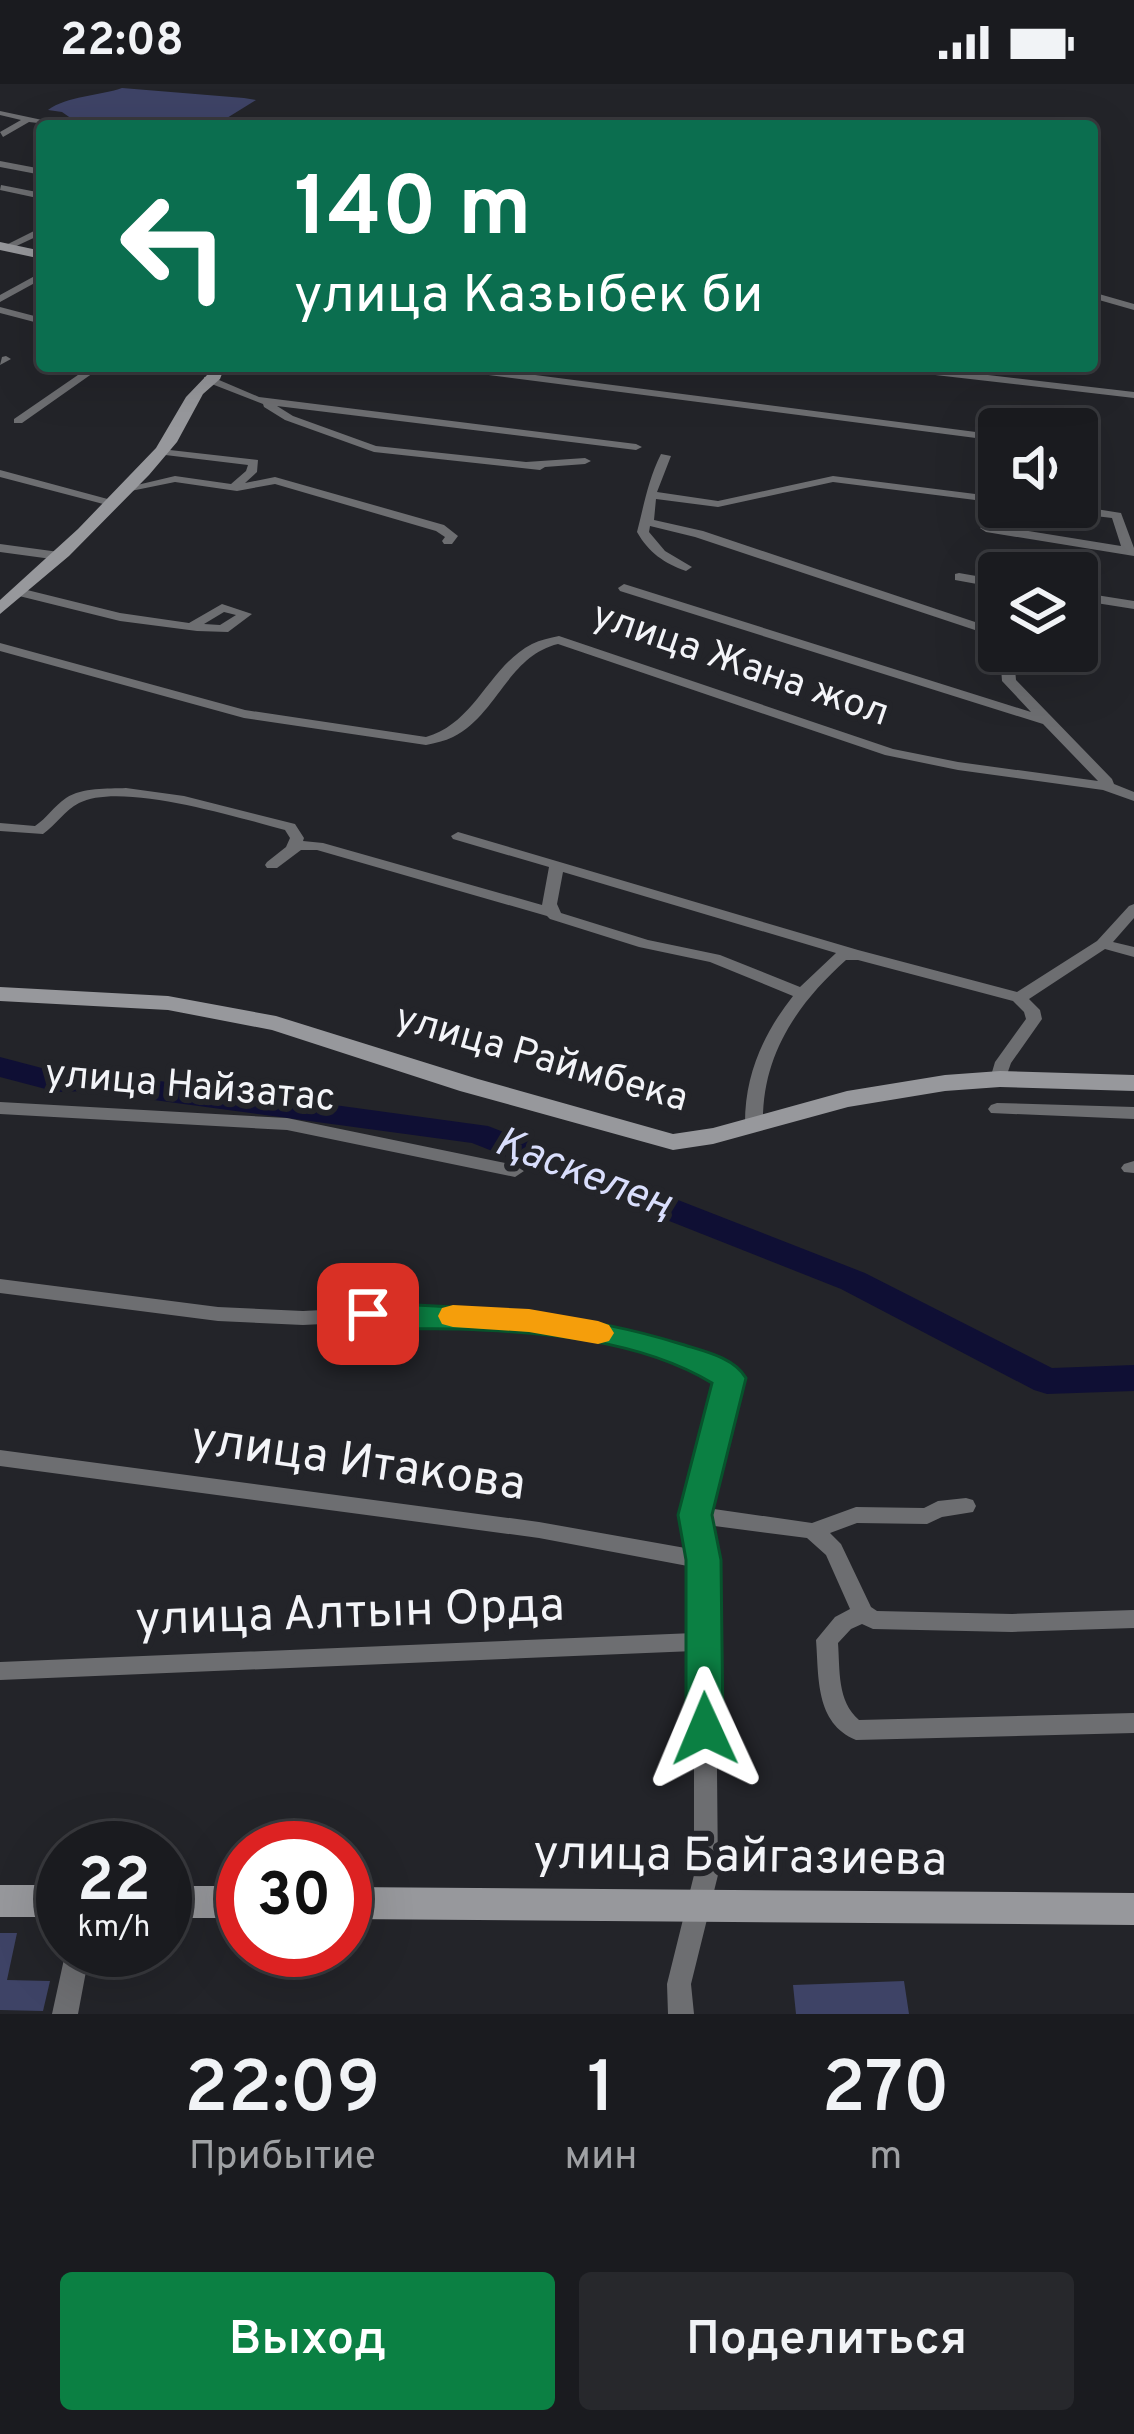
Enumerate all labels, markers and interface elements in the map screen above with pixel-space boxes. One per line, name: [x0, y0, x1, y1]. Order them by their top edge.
text: 22:08: [60, 14, 184, 71]
text: 140 m: [294, 159, 531, 265]
icon: left: [96, 168, 252, 324]
text: улица Казыбек би: [294, 263, 764, 332]
map controls: [978, 408, 1098, 672]
button: sound: [978, 408, 1098, 528]
button: layers: [978, 552, 1098, 672]
street label: улица Жана жол: [585, 592, 895, 740]
street label: улица Раймбека: [389, 995, 693, 1125]
street label: улица Найзатас: [43, 1051, 337, 1125]
water label: Қаскелең: [487, 1117, 679, 1233]
pin: [317, 1263, 419, 1365]
icon: arrive: [335, 1281, 401, 1347]
street label: улица Итакова: [187, 1411, 529, 1517]
street label: улица Алтын Орда: [134, 1578, 566, 1652]
position arrow: [642, 1666, 768, 1792]
speed limit sign: 30: [216, 1821, 372, 1977]
street label: улица Байгазиева: [533, 1825, 947, 1893]
text: 22: [77, 1846, 151, 1922]
text: km/h: [78, 1910, 150, 1947]
text: 22:09: [184, 2046, 380, 2138]
text: 1: [587, 2046, 615, 2138]
text: 270: [822, 2046, 950, 2138]
text: Прибытие: [189, 2134, 376, 2183]
text: мин: [565, 2134, 637, 2183]
text: m: [869, 2134, 902, 2183]
button: Выход: [60, 2272, 555, 2410]
button: Поделиться: [579, 2272, 1074, 2410]

